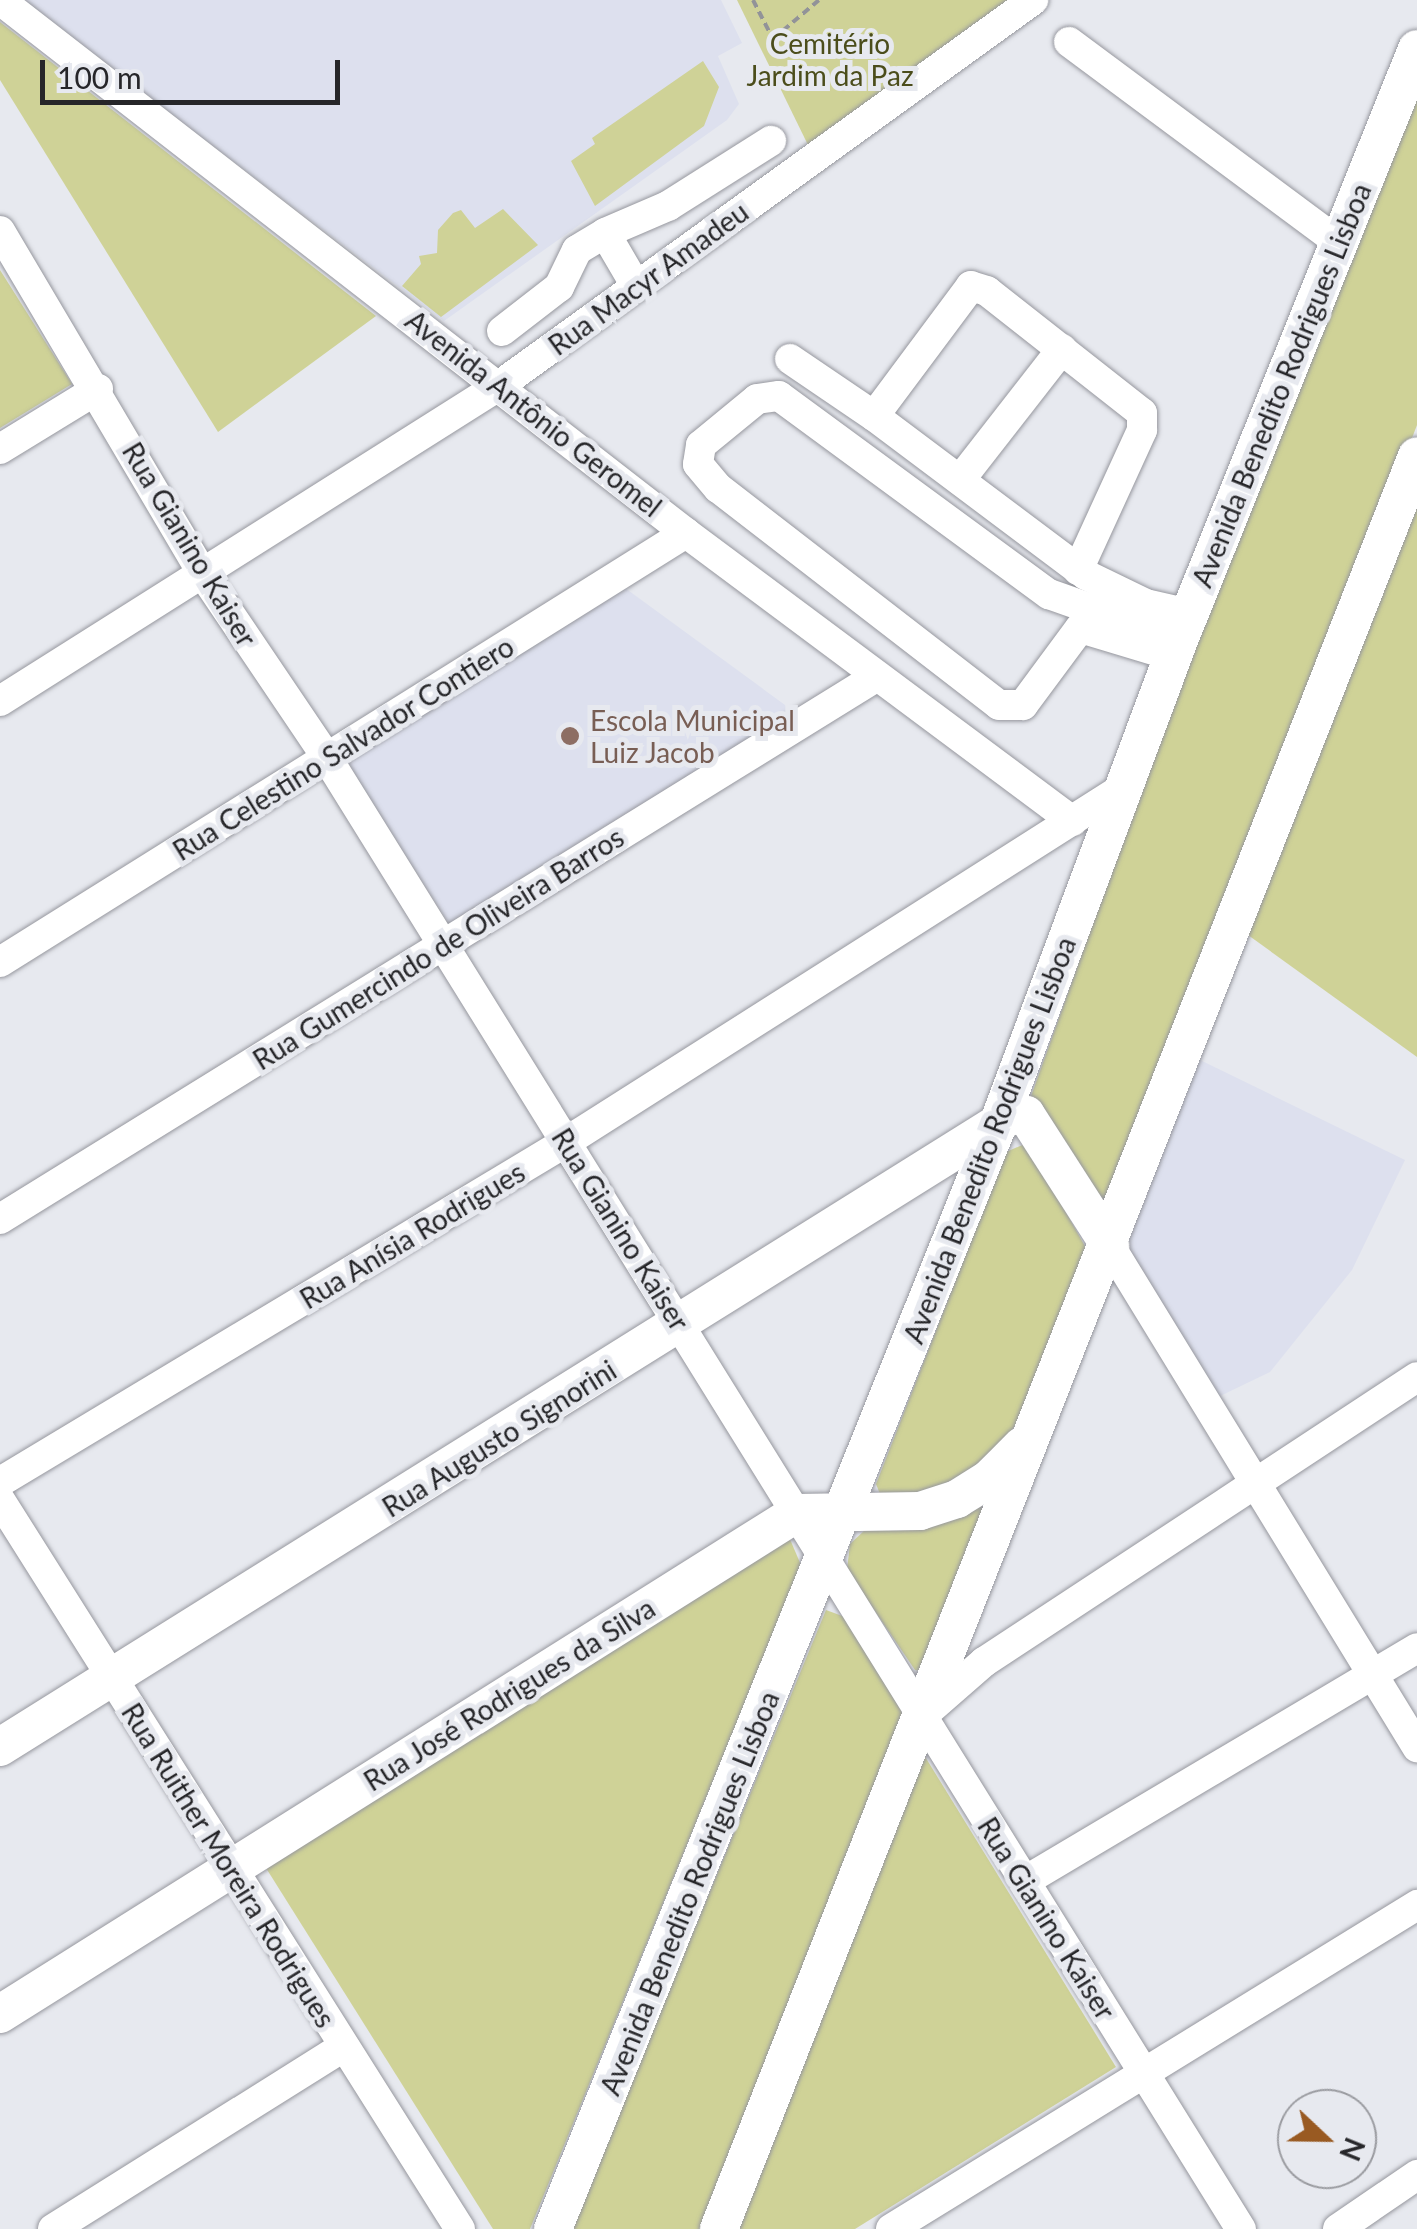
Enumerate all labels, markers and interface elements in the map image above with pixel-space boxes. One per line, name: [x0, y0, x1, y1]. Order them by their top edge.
park label: Cemitério Jardim da Paz: [746, 26, 914, 92]
scale bar: [45, 40, 345, 102]
text: 100 m: [57, 59, 142, 95]
street label: Avenida Benedito Rodrigues Lisboa: [1184, 178, 1378, 592]
street label: Rua Macyr Amadeu: [541, 194, 755, 362]
street label: Avenida Antônio Geromel: [399, 302, 669, 524]
street label: Rua Gianino Kaiser: [116, 436, 264, 652]
street label: Rua Celestino Salvador Contiero: [166, 629, 520, 867]
place label: Escola Municipal Luiz Jacob: [590, 703, 795, 769]
marker: Escola Municipal Luiz Jacob: [559, 725, 581, 747]
street label: Rua Gumercindo de Oliveira Barros: [246, 820, 630, 1076]
street label: Avenida Benedito Rodrigues Lisboa: [896, 932, 1082, 1348]
street label: Rua Gianino Kaiser: [545, 1122, 697, 1336]
street label: Rua Anísia Rodrigues: [293, 1154, 531, 1316]
street label: Rua Augusto Signorini: [375, 1352, 623, 1524]
street label: Rua José Rodrigues da Silva: [357, 1590, 661, 1798]
street label: Avenida Benedito Rodrigues Lisboa: [592, 1686, 786, 2100]
street label: Rua Ruither Moreira Rodrigues: [115, 1696, 343, 2034]
street label: Rua Gianino Kaiser: [971, 1811, 1123, 2025]
north arrow: [1277, 2089, 1377, 2189]
text: N: [1333, 2133, 1373, 2166]

